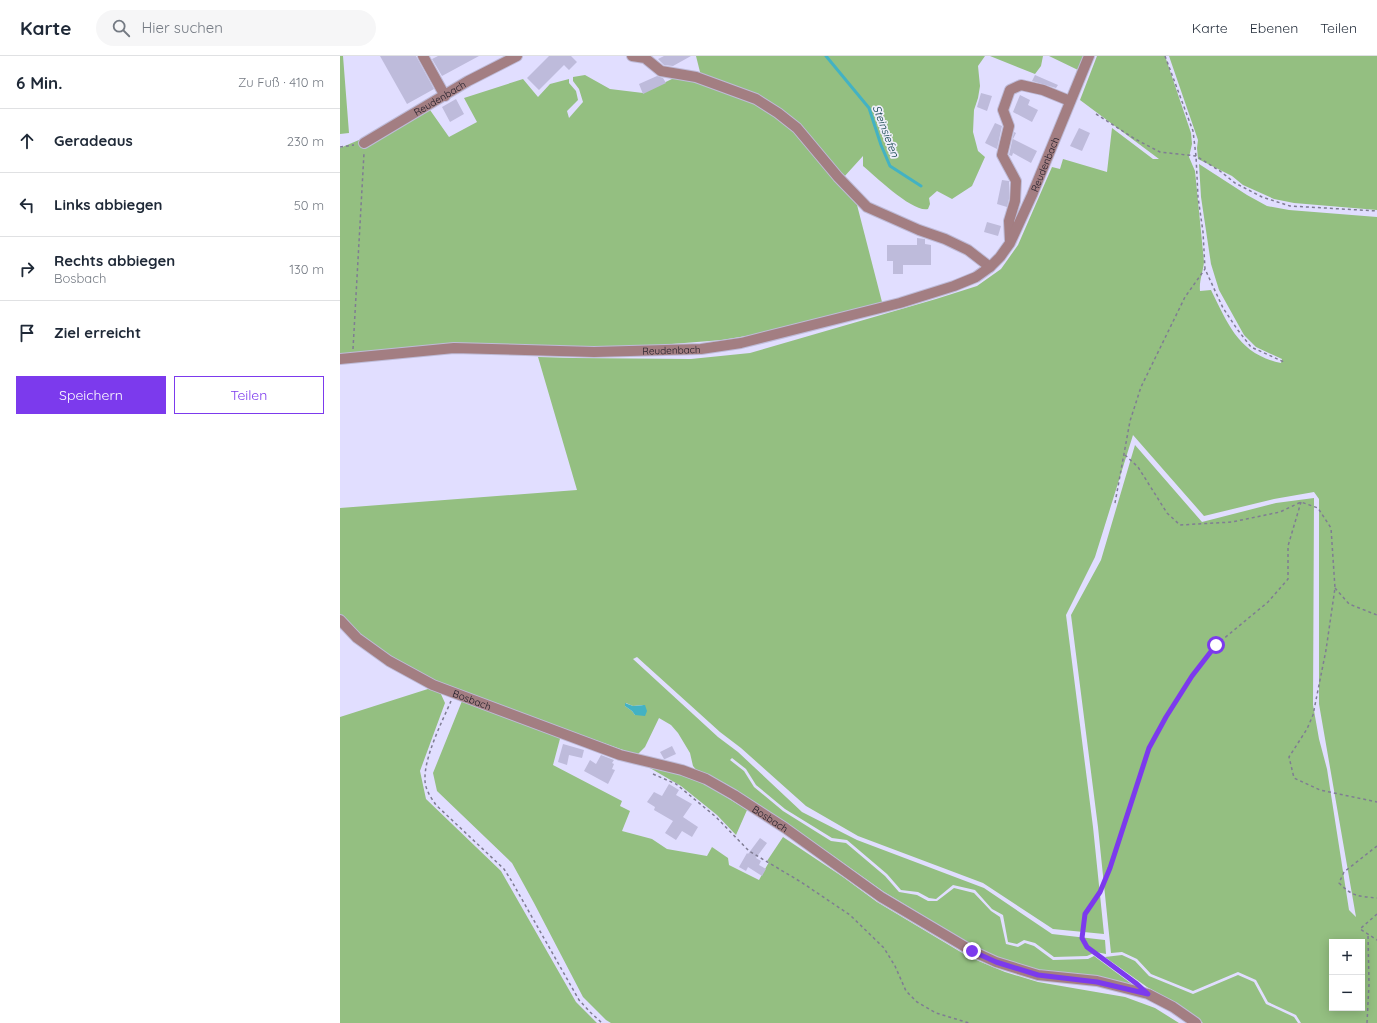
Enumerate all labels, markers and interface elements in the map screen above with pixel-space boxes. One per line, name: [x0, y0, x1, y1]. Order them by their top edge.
search box: [96, 10, 376, 46]
text: Karte: [20, 16, 72, 40]
icon: search: [110, 17, 132, 39]
text: Hier suchen: [142, 18, 223, 37]
text: Karte: [1192, 19, 1228, 37]
text: Ebenen: [1250, 19, 1298, 37]
text: Teilen: [1320, 19, 1357, 37]
text: 6 Min.: [16, 72, 62, 93]
text: Zu Fuß · 410 m: [238, 74, 324, 90]
street label: Reudenbach: [411, 77, 468, 119]
water label: Steinsiefen: [870, 103, 903, 160]
icon: ahead: [16, 130, 38, 152]
text: Geradeaus: [54, 131, 133, 150]
text: 230 m: [287, 133, 324, 149]
street label: Reudenbach: [1027, 135, 1062, 194]
icon: left: [16, 194, 38, 216]
text: Links abbiegen: [54, 195, 162, 214]
text: 50 m: [294, 197, 324, 213]
text: Rechts abbiegen: [54, 251, 175, 270]
icon: right: [16, 258, 38, 280]
text: 130 m: [289, 261, 324, 277]
text: Bosbach: [54, 270, 106, 286]
icon: arrive: [16, 322, 38, 344]
text: Ziel erreicht: [54, 323, 141, 342]
street label: Reudenbach: [642, 343, 701, 357]
button: Speichern: [16, 376, 166, 414]
button: Teilen: [174, 376, 324, 414]
route start: [1207, 636, 1225, 654]
street label: Bosbach: [451, 686, 493, 713]
street label: Bosbach: [750, 802, 791, 835]
map controls: [1329, 939, 1365, 1011]
button: +: [1329, 939, 1365, 975]
route end: [963, 942, 981, 960]
button: −: [1329, 975, 1365, 1011]

